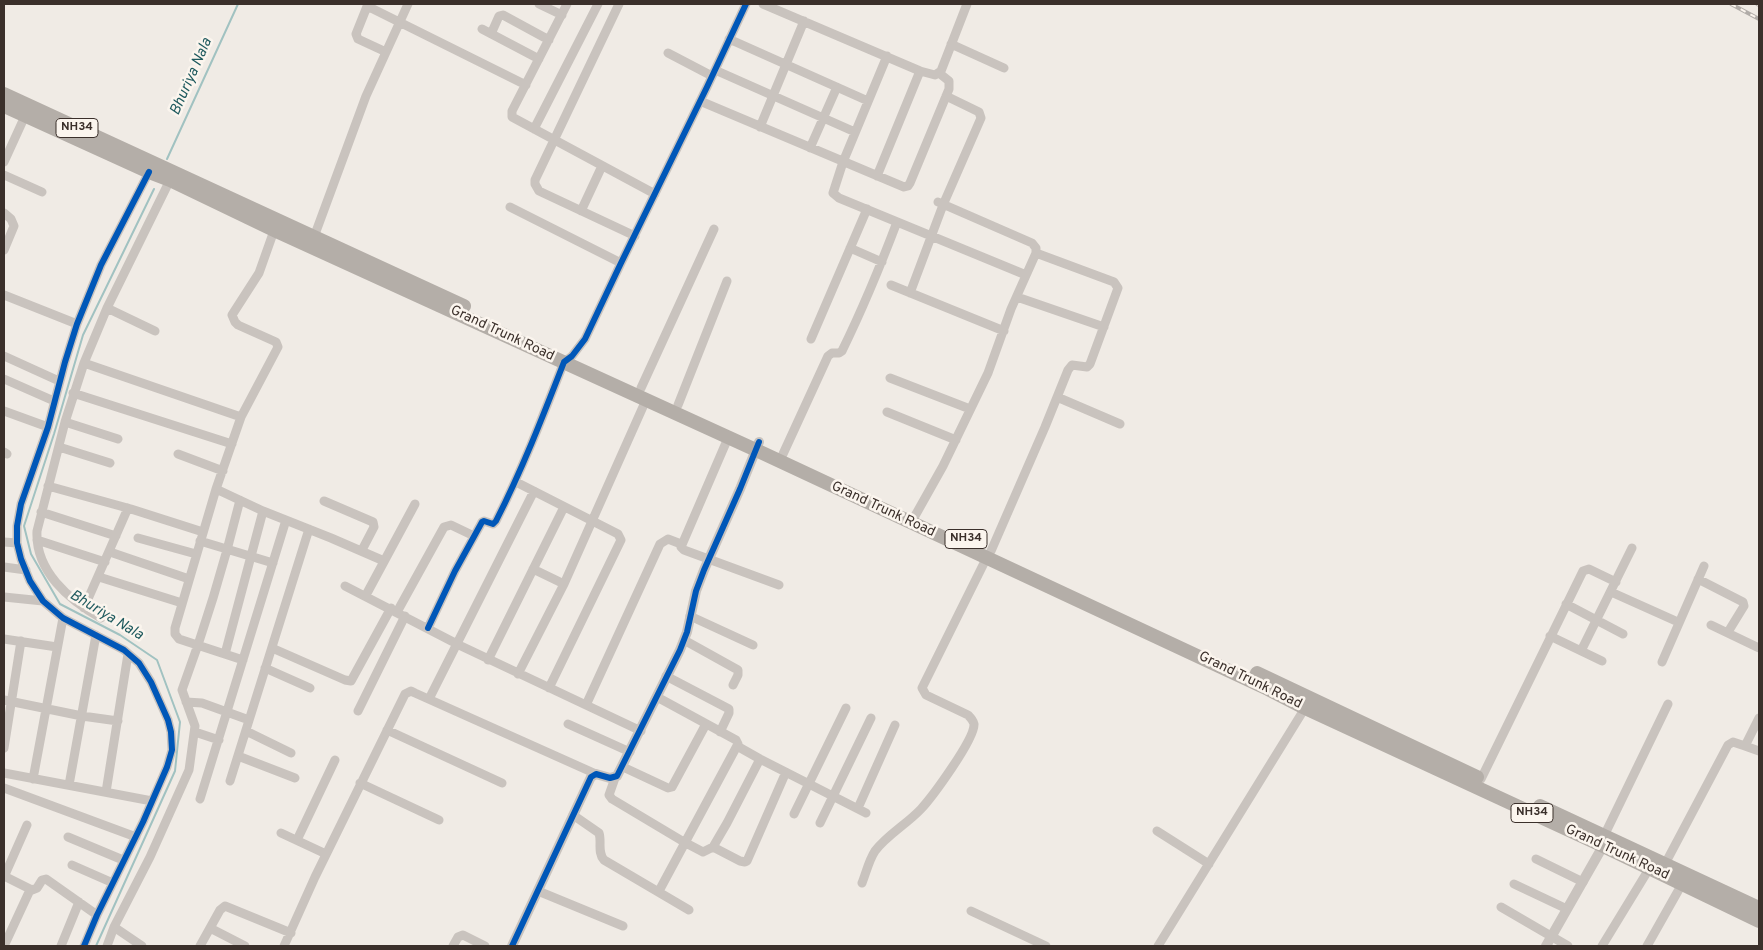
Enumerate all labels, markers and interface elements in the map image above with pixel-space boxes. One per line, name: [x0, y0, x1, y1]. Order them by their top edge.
water label: Bhuriya Nala: [167, 36, 217, 118]
road number: NH34: [56, 119, 98, 138]
street label: Grand Trunk Road: [447, 303, 557, 365]
street label: Grand Trunk Road: [828, 479, 938, 541]
road number: NH34: [945, 530, 987, 548]
water label: Bhuriya Nala: [66, 587, 146, 645]
street label: Grand Trunk Road: [1196, 649, 1304, 713]
road number: NH34: [1511, 804, 1553, 822]
street label: Grand Trunk Road: [1562, 822, 1672, 884]

